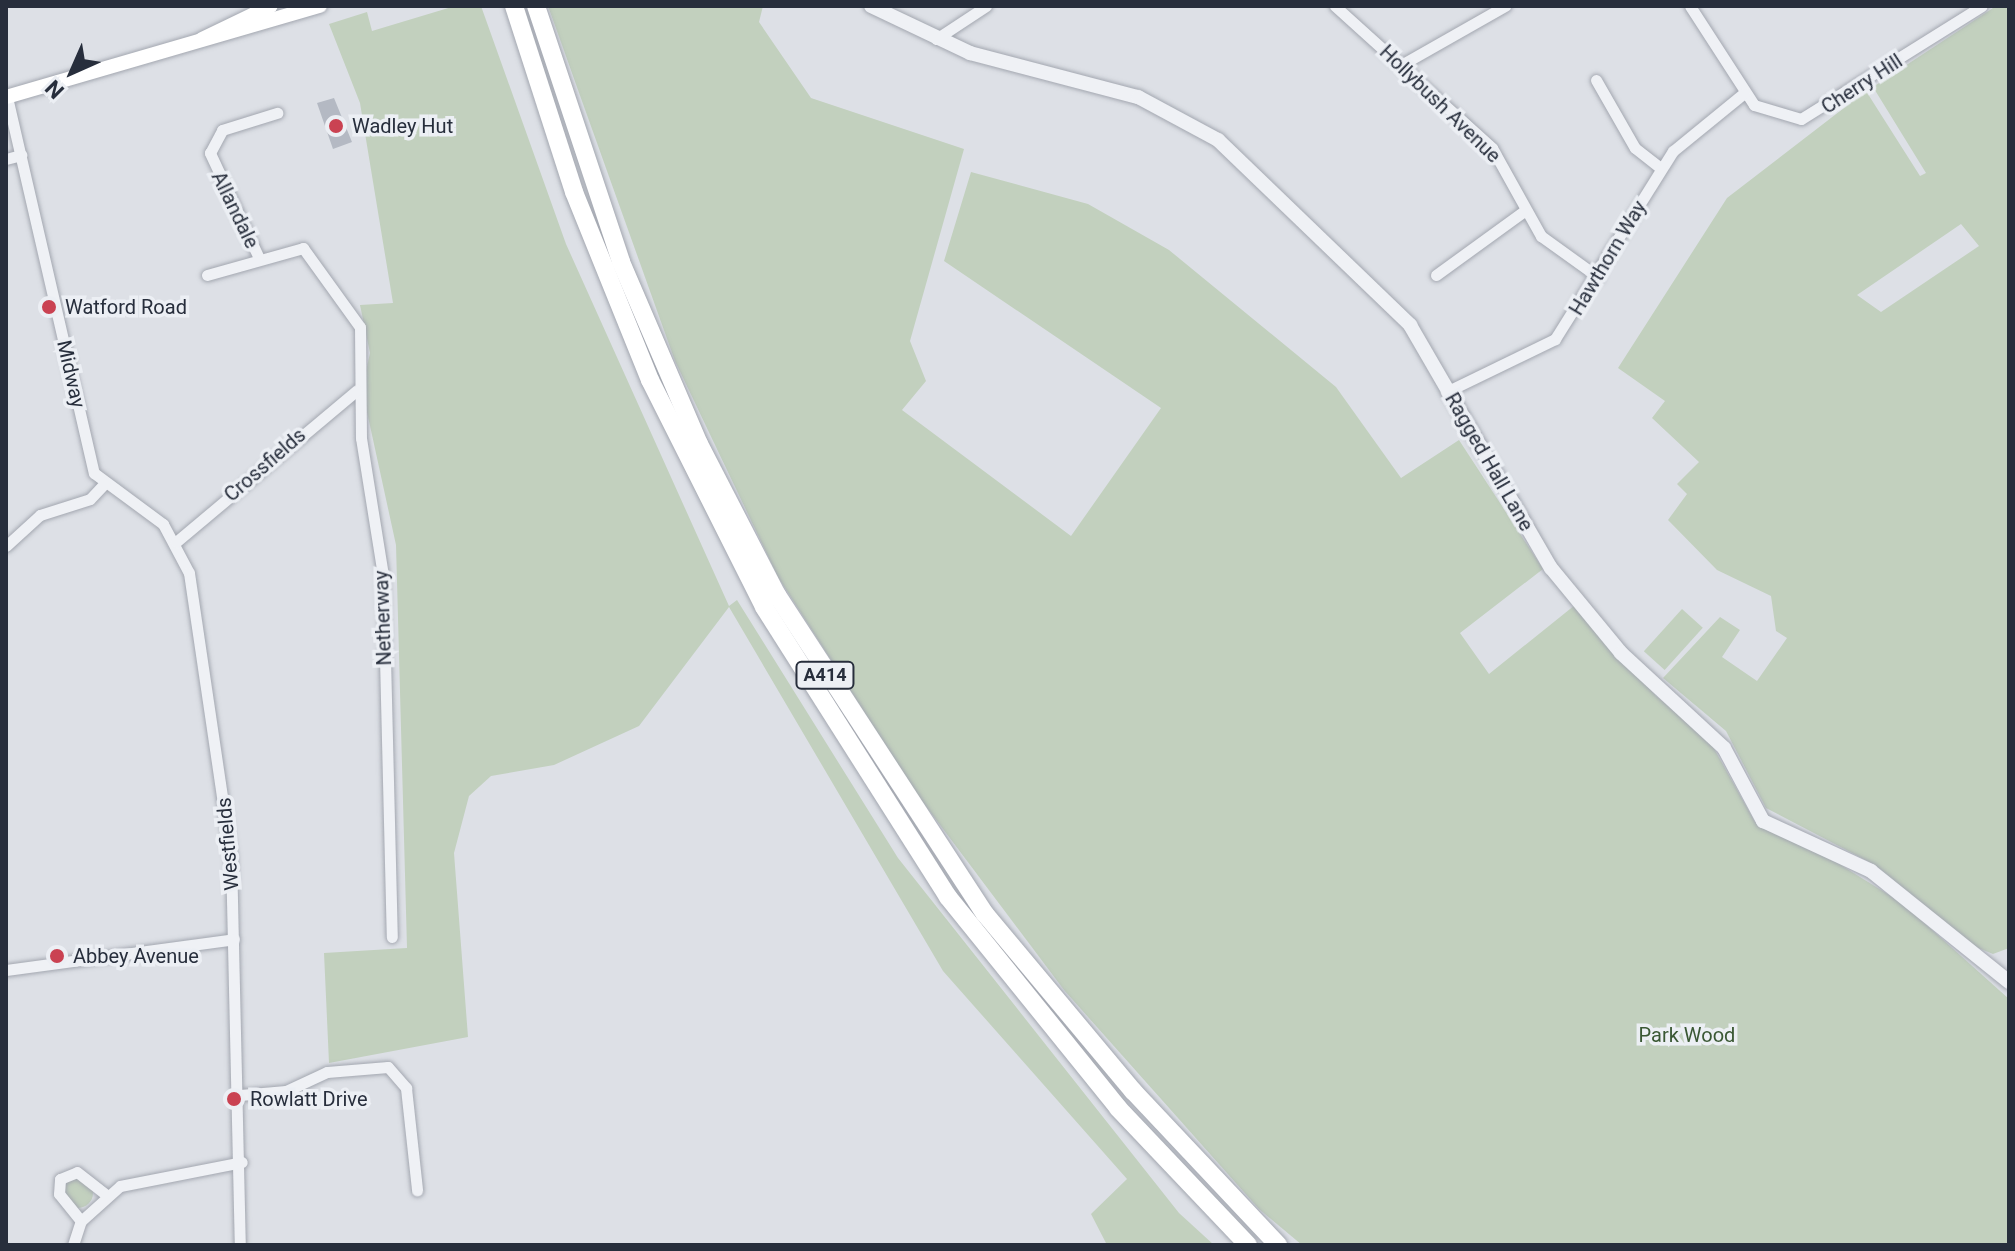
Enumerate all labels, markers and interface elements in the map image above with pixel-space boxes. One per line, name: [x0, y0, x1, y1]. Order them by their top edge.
north arrow: [32, 32, 112, 112]
street label: Hollybush Avenue: [1375, 40, 1505, 168]
street label: Cherry Hill: [1817, 49, 1907, 119]
text: N: [40, 75, 69, 104]
place label: Wadley Hut: [352, 114, 453, 138]
marker: Wadley Hut: [327, 117, 345, 135]
street label: Allandale: [206, 168, 264, 252]
street label: Hawthorn Way: [1564, 196, 1652, 320]
place label: Watford Road: [65, 295, 187, 319]
marker: Watford Road: [40, 298, 58, 316]
street label: Midway: [52, 338, 90, 410]
street label: Ragged Hall Lane: [1440, 389, 1538, 535]
street label: Crossfields: [219, 423, 311, 507]
street label: Netherway: [369, 570, 397, 666]
road number: A414: [795, 661, 855, 689]
street label: Westfields: [212, 797, 244, 891]
place label: Abbey Avenue: [73, 944, 199, 968]
marker: Abbey Avenue: [48, 947, 66, 965]
park label: Park Wood: [1639, 1023, 1735, 1047]
place label: Rowlatt Drive: [250, 1087, 367, 1111]
marker: Rowlatt Drive: [225, 1090, 243, 1108]

